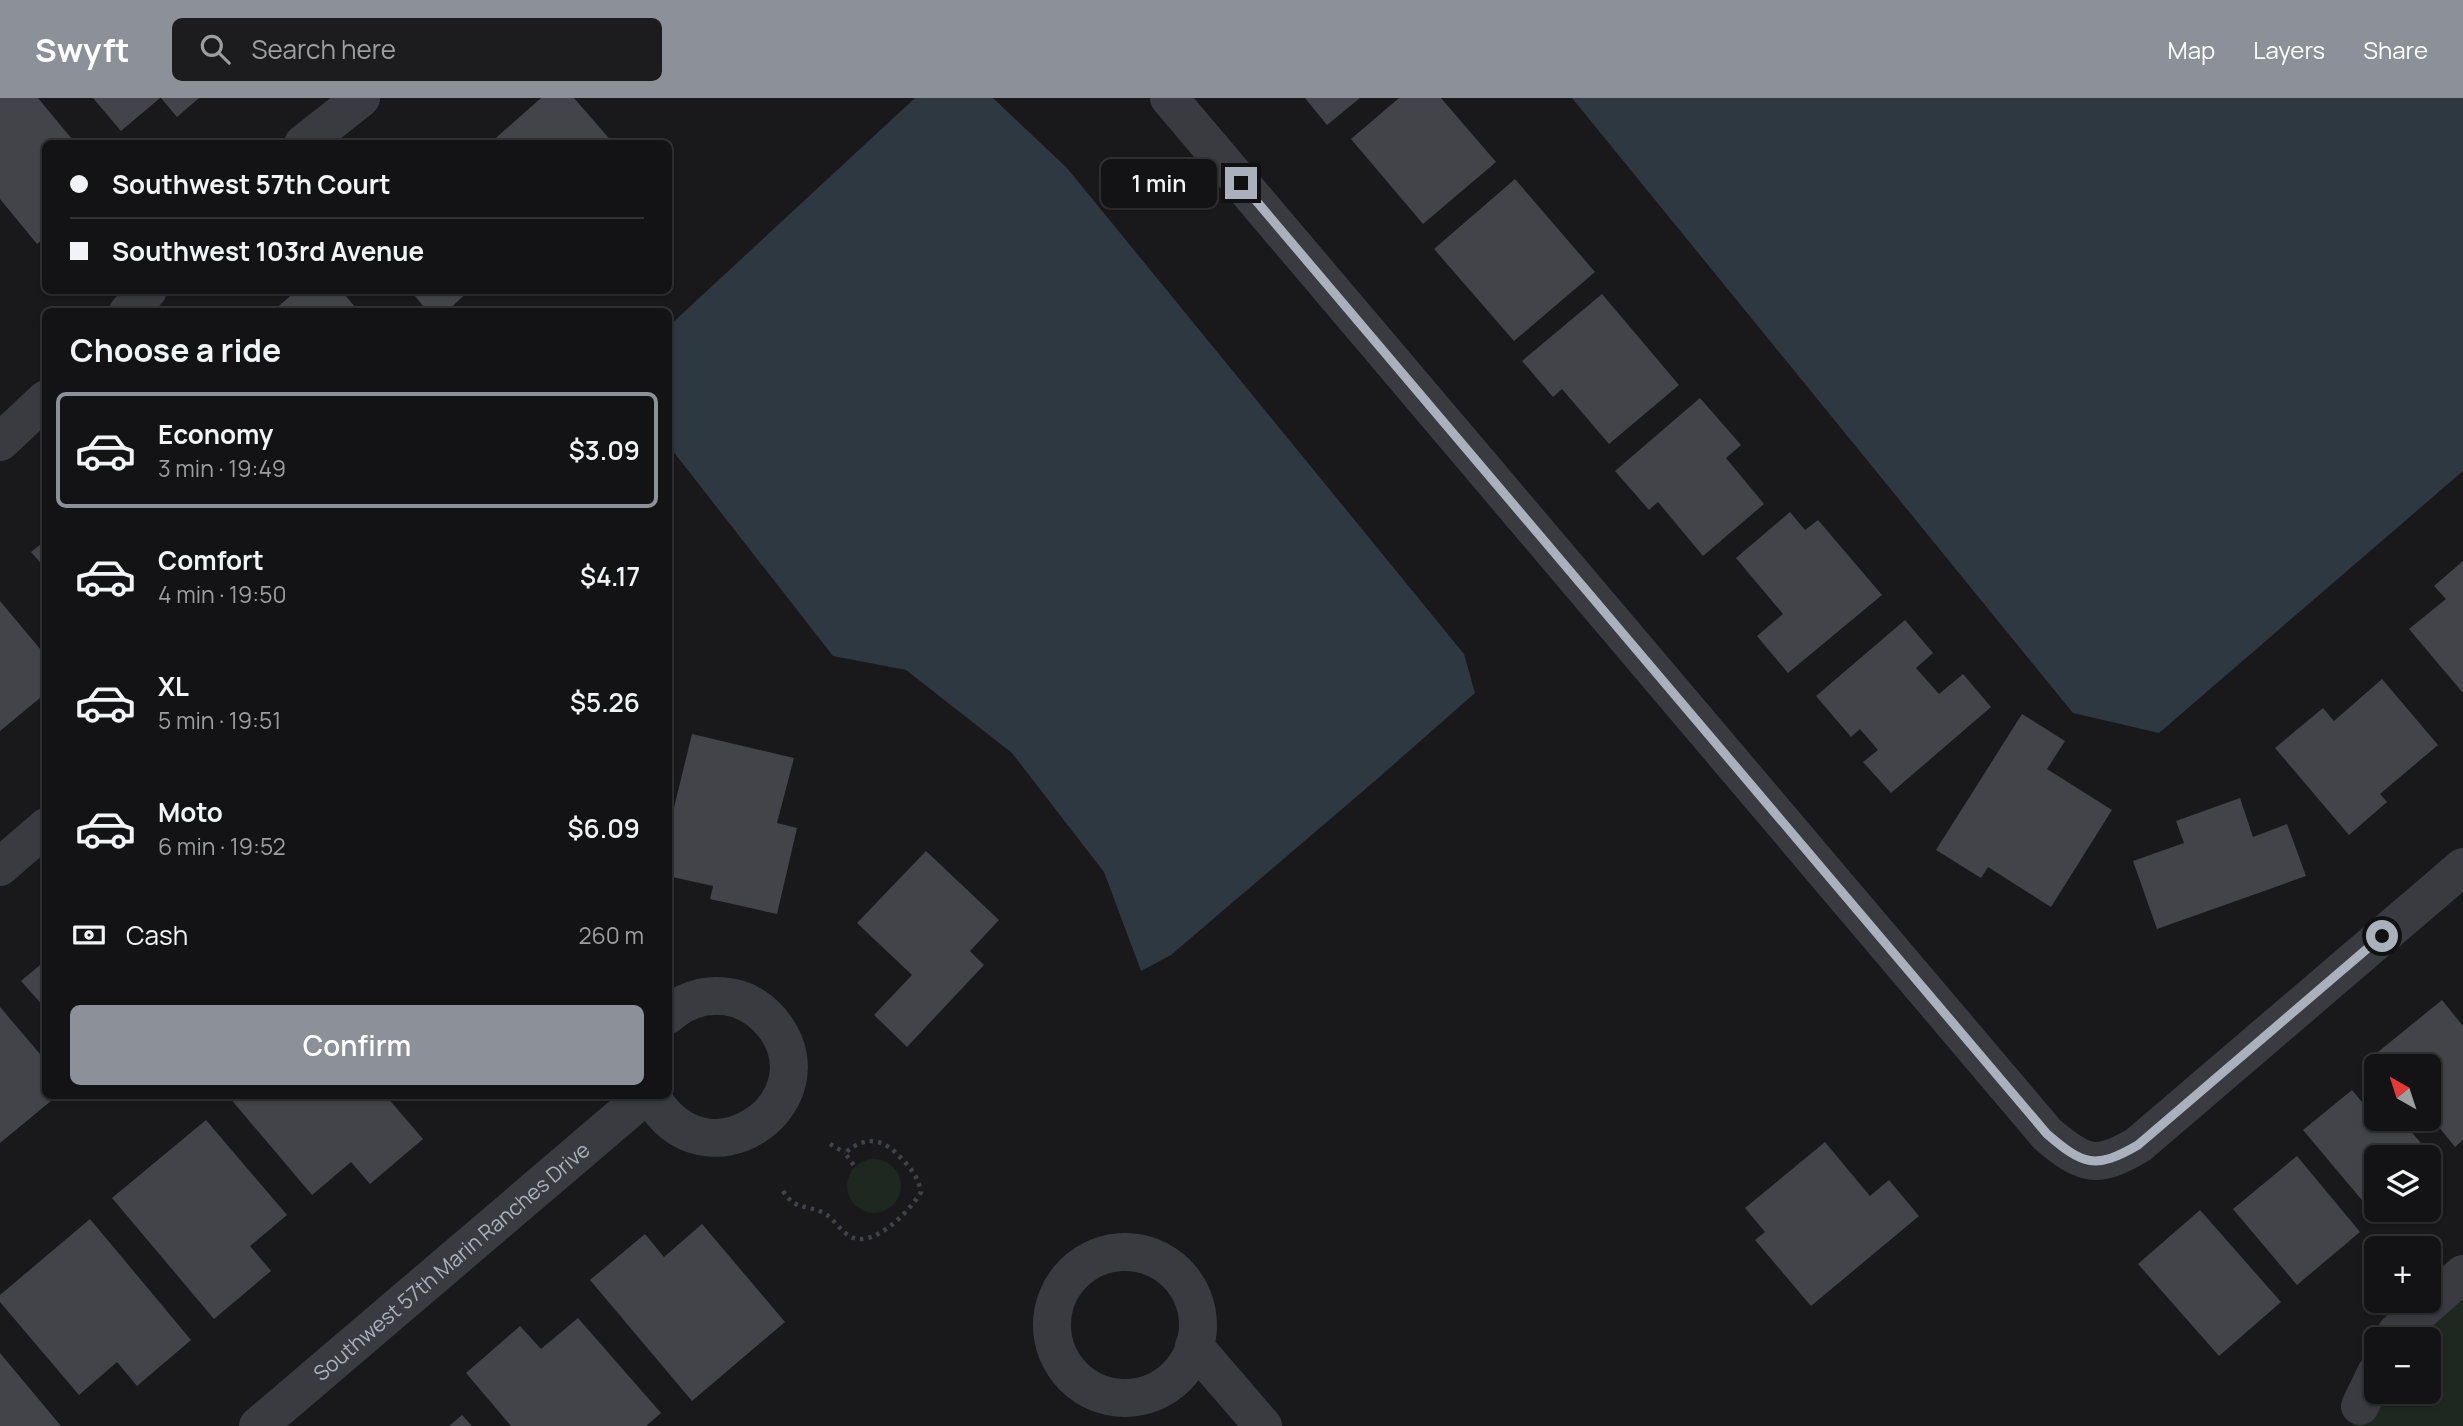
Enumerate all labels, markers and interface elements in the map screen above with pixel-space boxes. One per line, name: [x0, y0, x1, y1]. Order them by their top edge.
search box: [172, 18, 662, 81]
text: Swyft: [35, 27, 130, 72]
icon: search: [196, 30, 234, 68]
text: Search here: [252, 31, 396, 67]
text: Map: [2168, 33, 2215, 66]
text: Layers: [2253, 33, 2325, 66]
text: Share: [2363, 33, 2428, 66]
callout: 1 min: [1101, 158, 1216, 208]
text: Southwest 57th Court: [112, 166, 390, 202]
text: 1 min: [1132, 167, 1186, 199]
route end: [1225, 167, 1257, 199]
text: Southwest 103rd Avenue: [112, 233, 424, 269]
text: Choose a ride: [70, 328, 281, 372]
text: Economy: [158, 416, 273, 452]
icon: car: [74, 419, 137, 482]
text: $3.09: [569, 432, 640, 468]
text: 3 min · 19:49: [158, 452, 286, 484]
text: Comfort: [158, 542, 264, 578]
icon: car: [74, 545, 137, 608]
text: $4.17: [580, 558, 640, 594]
text: 4 min · 19:50: [158, 578, 287, 610]
text: XL: [158, 668, 189, 704]
icon: car: [74, 671, 137, 734]
text: $5.26: [570, 684, 640, 720]
text: 5 min · 19:51: [158, 704, 281, 736]
text: Moto: [158, 794, 223, 830]
icon: car: [74, 797, 137, 860]
text: $6.09: [568, 810, 640, 846]
text: 6 min · 19:52: [158, 830, 286, 862]
icon: cash: [70, 916, 108, 954]
text: Cash: [126, 917, 188, 953]
text: 260 m: [578, 919, 644, 951]
route start: [2366, 920, 2398, 952]
button: Confirm: [70, 1005, 644, 1085]
north arrow: [2364, 1054, 2441, 1130]
map controls: [2364, 1054, 2441, 1404]
street label: Southwest 57th Marin Ranches Drive: [307, 1135, 595, 1387]
button: layers: [2364, 1145, 2441, 1222]
button: +: [2364, 1236, 2441, 1313]
button: −: [2364, 1327, 2441, 1404]

